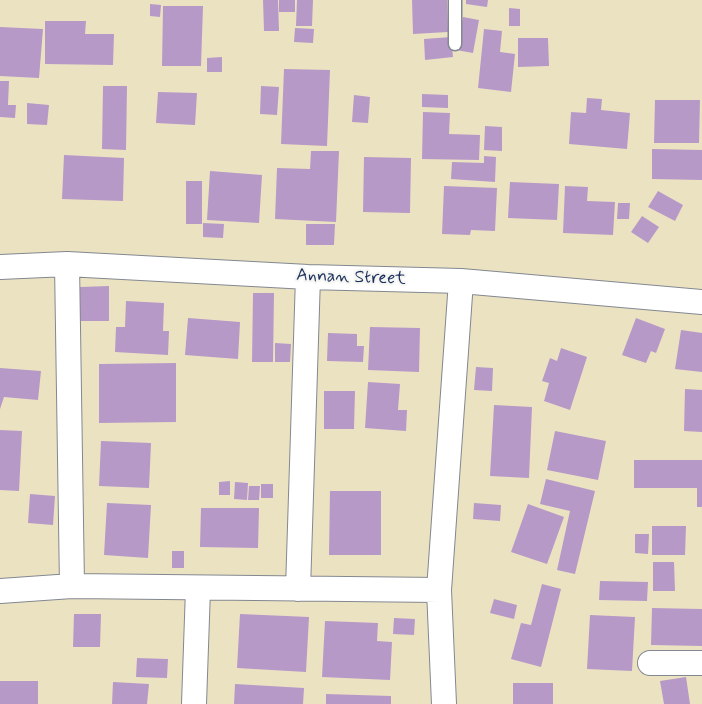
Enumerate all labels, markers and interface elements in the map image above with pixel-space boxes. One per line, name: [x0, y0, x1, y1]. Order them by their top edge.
street label: Annan Street: [296, 265, 406, 291]

